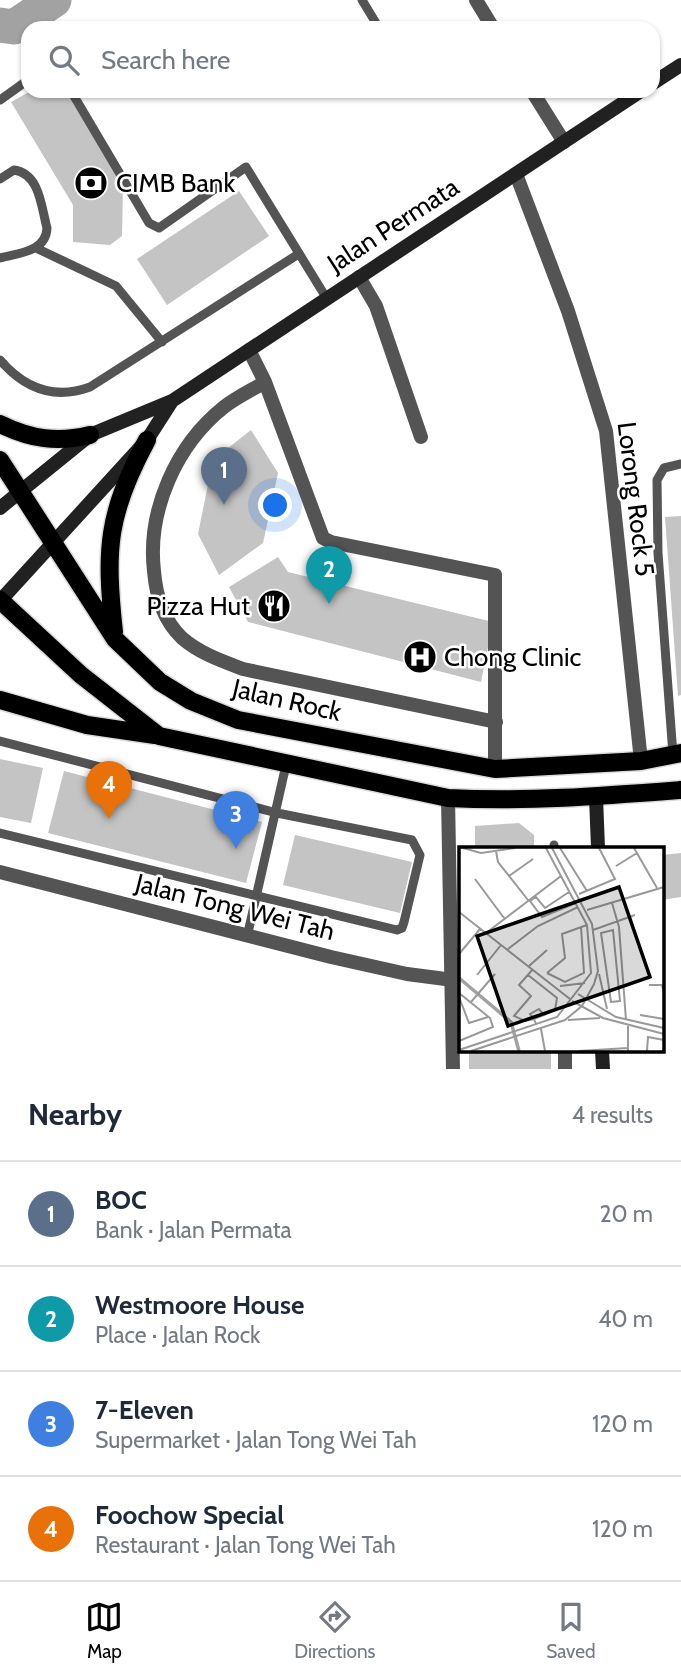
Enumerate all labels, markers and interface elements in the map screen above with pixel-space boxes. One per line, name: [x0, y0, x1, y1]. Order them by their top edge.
search box: [21, 21, 660, 98]
icon: search: [45, 41, 83, 79]
text: Search here: [101, 44, 230, 76]
bank icon: CIMB Bank: [72, 164, 110, 202]
place label: CIMB Bank: [116, 167, 235, 199]
street label: Jalan Permata: [320, 170, 465, 280]
street label: Lorong Rock 5: [611, 420, 661, 578]
pin: 1: [201, 447, 247, 505]
your location: [258, 488, 292, 522]
pin: 2: [306, 546, 352, 604]
restaurant icon: Pizza Hut: [255, 587, 293, 625]
place label: Pizza Hut: [146, 590, 250, 622]
hospital icon: Chong Clinic: [401, 638, 439, 676]
place label: Chong Clinic: [444, 641, 581, 673]
street label: Jalan Rock: [228, 672, 345, 728]
pin: 4: [86, 761, 132, 819]
pin: 3: [213, 791, 259, 849]
inset map: [459, 847, 664, 1052]
street label: Jalan Tong Wei Tah: [131, 867, 338, 947]
text: Nearby: [28, 1096, 122, 1133]
text: 4 results: [572, 1101, 653, 1129]
text: BOC: [95, 1184, 147, 1216]
text: 1: [47, 1200, 55, 1228]
text: 20 m: [600, 1200, 653, 1228]
text: Bank · Jalan Permata: [95, 1216, 292, 1244]
text: Westmoore House: [95, 1289, 304, 1321]
text: 2: [45, 1305, 57, 1333]
text: 40 m: [598, 1305, 653, 1333]
text: Place · Jalan Rock: [95, 1321, 260, 1349]
text: 7-Eleven: [95, 1394, 194, 1426]
text: 3: [45, 1410, 57, 1438]
text: 120 m: [592, 1410, 653, 1438]
text: Supermarket · Jalan Tong Wei Tah: [95, 1426, 417, 1454]
text: Foochow Special: [95, 1499, 284, 1531]
text: 4: [44, 1515, 58, 1543]
text: 120 m: [592, 1515, 653, 1543]
text: Restaurant · Jalan Tong Wei Tah: [95, 1531, 396, 1559]
tab: Map: [85, 1598, 123, 1663]
tab: Directions: [294, 1598, 375, 1663]
tab: Saved: [546, 1598, 596, 1663]

